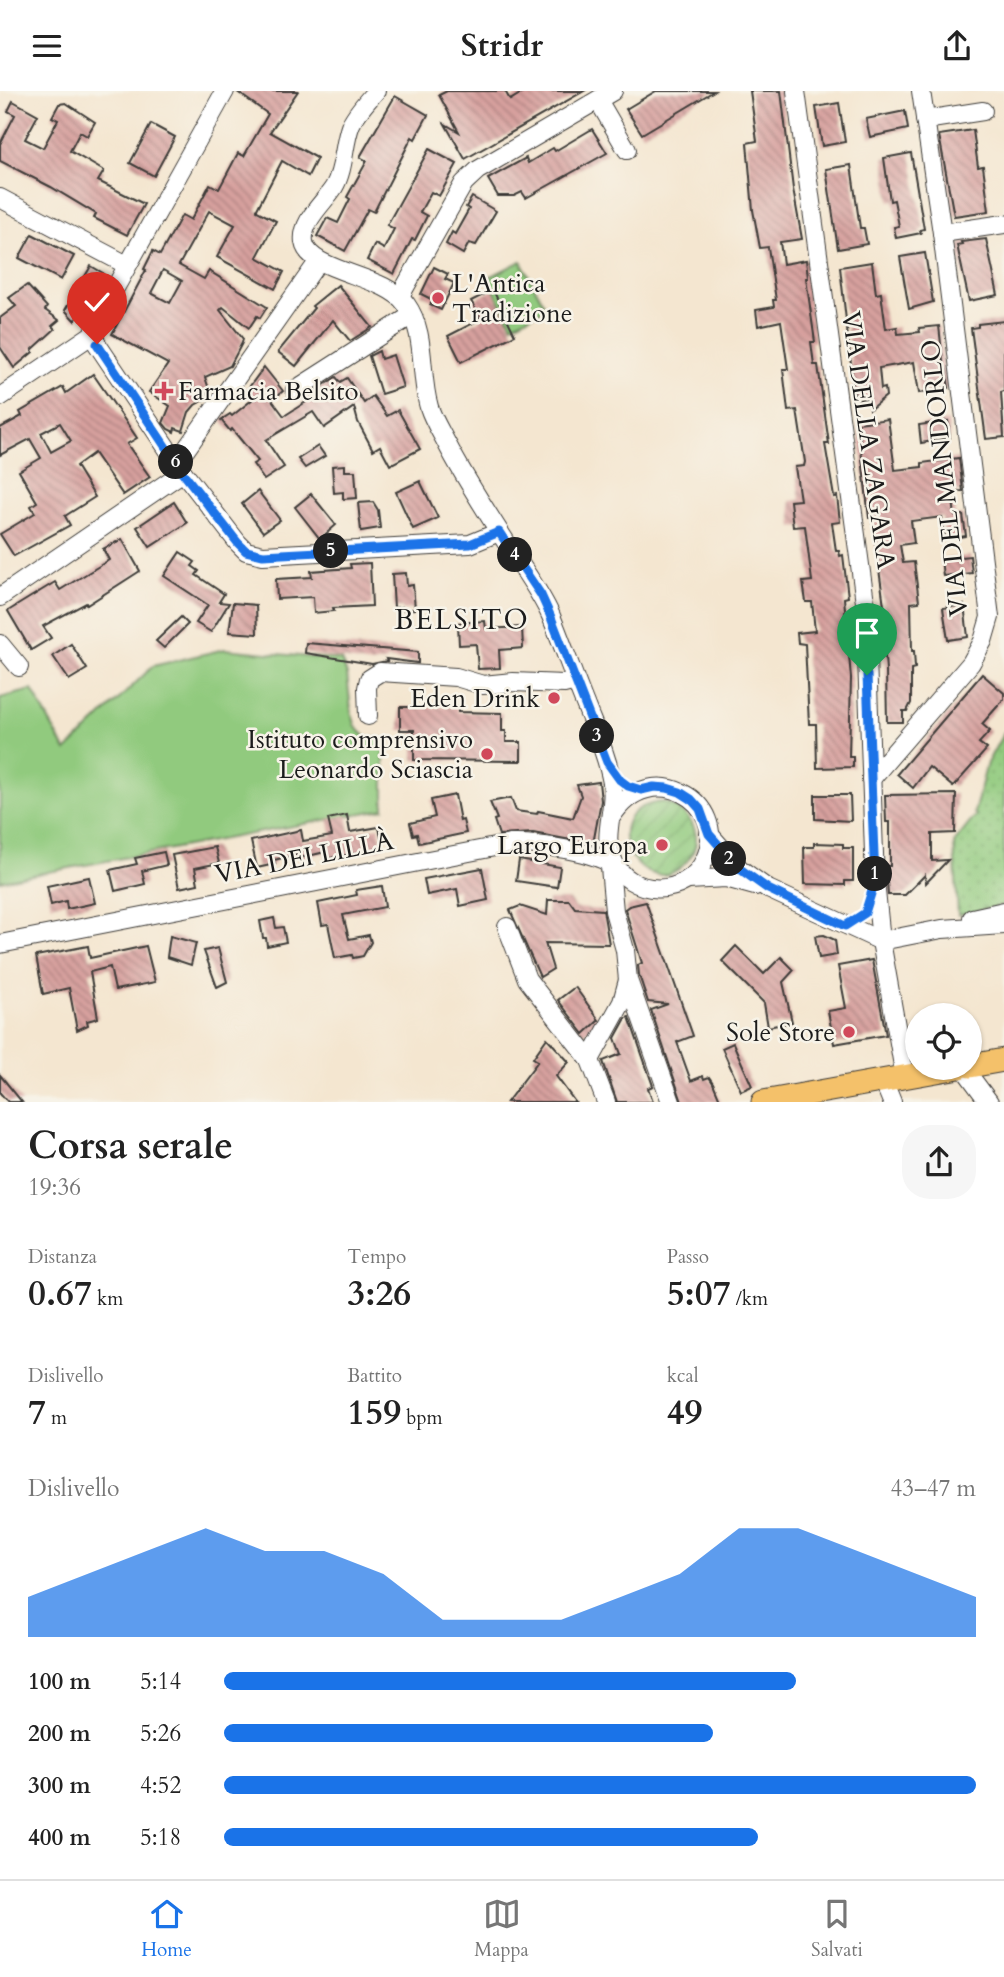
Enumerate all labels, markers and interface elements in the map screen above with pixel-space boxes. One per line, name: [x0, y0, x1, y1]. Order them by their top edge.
text: Stridr: [461, 24, 543, 68]
icon: menu: [28, 27, 66, 65]
icon: share: [938, 27, 976, 65]
place label: L'Antica Tradizione: [452, 266, 573, 331]
pin: [67, 272, 127, 344]
icon: check: [78, 283, 116, 321]
marker: L'Antica Tradizione: [430, 290, 446, 306]
street label: VIA DELLA ZAGARA: [833, 309, 904, 572]
street label: VIA DEL MANDORLO: [913, 338, 976, 618]
place label: Farmacia Belsito: [178, 374, 359, 409]
marker: Farmacia Belsito: [156, 383, 172, 399]
pin: 6: [158, 445, 194, 479]
text: 6: [171, 448, 180, 474]
pin: 5: [314, 533, 348, 568]
text: 5: [326, 537, 335, 563]
pin: 4: [498, 538, 532, 573]
text: 4: [510, 541, 519, 567]
district label: BELSITO: [394, 601, 530, 639]
pin: [837, 603, 897, 675]
icon: arrive: [848, 614, 886, 652]
place label: Eden Drink: [410, 681, 540, 716]
marker: Eden Drink: [546, 690, 562, 706]
pin: 3: [580, 719, 614, 753]
place label: Istituto comprensivo Leonardo Sciascia: [247, 722, 473, 787]
text: 3: [592, 722, 601, 748]
marker: Istituto comprensivo Leonardo Sciascia: [479, 746, 495, 762]
street label: VIA DEI LILLÀ: [212, 823, 397, 892]
place label: Largo Europa: [497, 828, 648, 863]
marker: Largo Europa: [654, 837, 670, 853]
pin: 2: [712, 841, 746, 877]
text: 2: [724, 845, 733, 871]
pin: 1: [858, 857, 892, 891]
text: 1: [870, 860, 879, 886]
map controls: [905, 1003, 982, 1080]
button: locate: [905, 1003, 982, 1080]
place label: Sole Store: [726, 1015, 835, 1050]
marker: Sole Store: [841, 1024, 857, 1040]
text: Corsa serale: [28, 1120, 233, 1172]
button: share: [902, 1125, 976, 1199]
text: 19:36: [28, 1172, 81, 1203]
text: Distanza: [28, 1244, 97, 1270]
text: Tempo: [347, 1244, 406, 1270]
text: Passo: [667, 1244, 709, 1270]
text: 0.67: [28, 1270, 92, 1318]
text: 3:26: [347, 1270, 411, 1318]
text: 5:07: [667, 1270, 731, 1318]
text: km: [92, 1286, 123, 1312]
text: /km: [731, 1286, 768, 1312]
text: Dislivello: [28, 1363, 104, 1389]
text: Battito: [347, 1363, 402, 1389]
text: kcal: [667, 1363, 699, 1389]
text: 7: [28, 1389, 46, 1437]
text: 159: [347, 1389, 401, 1437]
text: 49: [667, 1389, 703, 1437]
text: m: [46, 1405, 67, 1431]
text: bpm: [401, 1405, 443, 1431]
text: Dislivello: [28, 1473, 119, 1504]
text: 43–47 m: [891, 1473, 976, 1504]
text: 100 m: [28, 1666, 91, 1697]
text: 5:14: [140, 1666, 181, 1697]
text: 200 m: [28, 1718, 91, 1749]
text: 5:26: [140, 1718, 181, 1749]
text: 300 m: [28, 1770, 91, 1801]
text: 4:52: [140, 1770, 181, 1801]
text: 400 m: [28, 1822, 91, 1853]
text: 5:18: [140, 1822, 181, 1853]
tab: Home: [141, 1895, 192, 1963]
tab: Mappa: [474, 1895, 529, 1963]
tab: Salvati: [811, 1895, 863, 1963]

